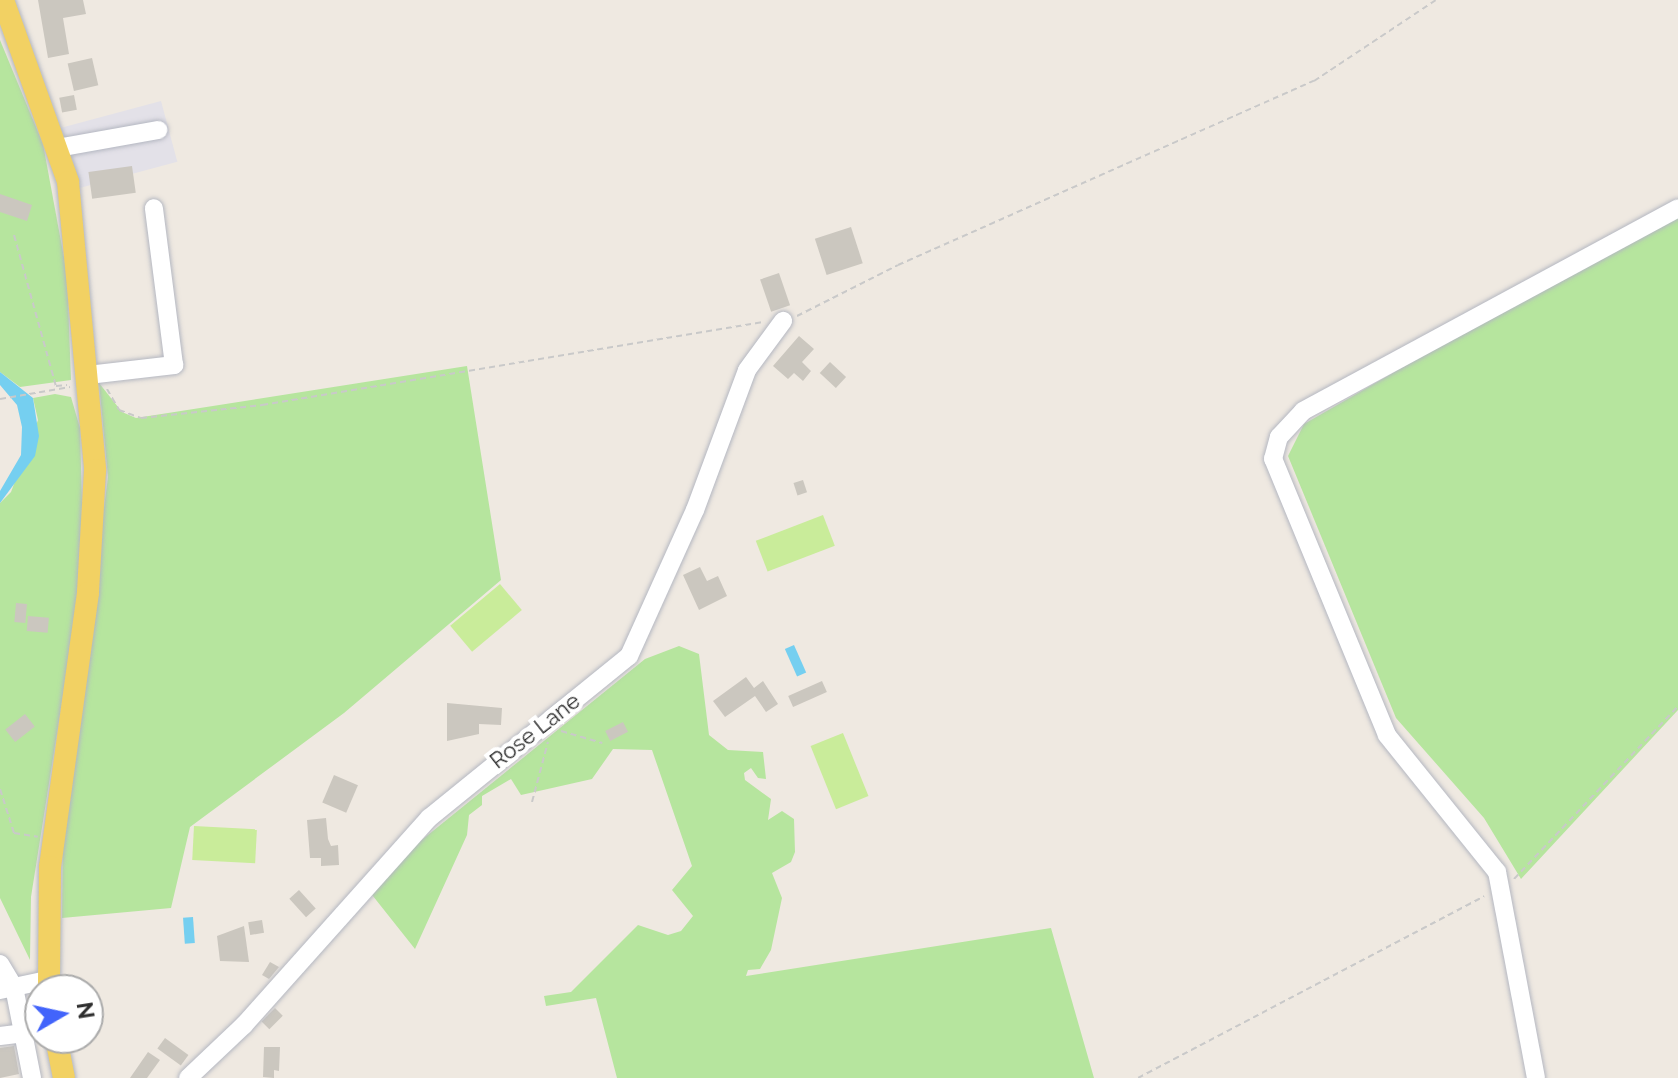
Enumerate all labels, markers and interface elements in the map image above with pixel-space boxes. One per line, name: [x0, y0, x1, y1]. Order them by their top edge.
street label: Rose Lane: [485, 688, 585, 774]
north arrow: [24, 974, 104, 1054]
text: N: [72, 1000, 100, 1021]

